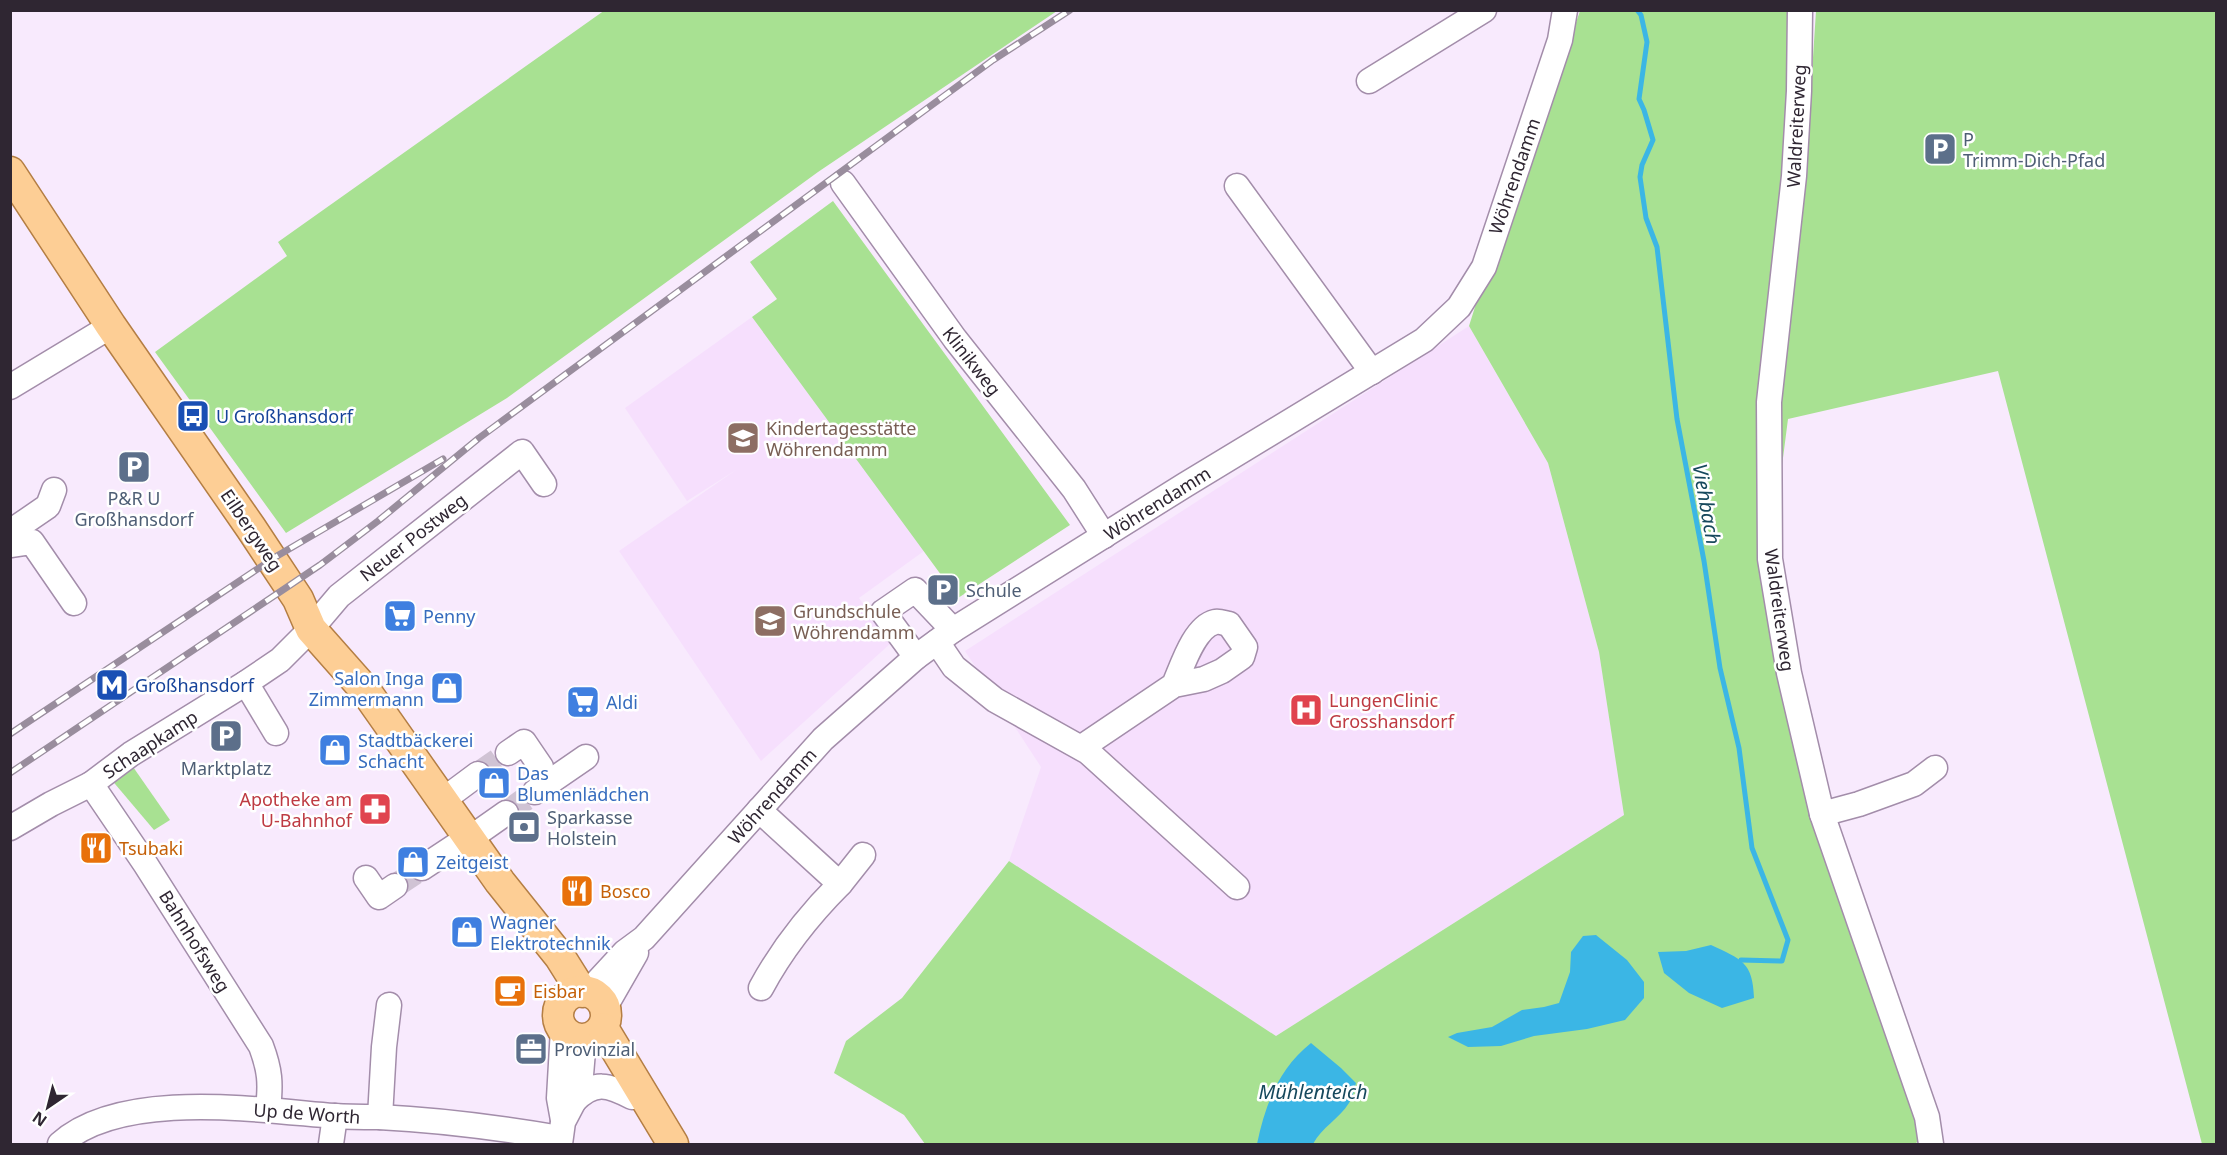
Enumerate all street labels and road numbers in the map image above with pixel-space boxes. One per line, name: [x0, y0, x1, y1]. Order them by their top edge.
street label: Waldreiterweg: [1781, 64, 1811, 188]
street label: Wöhrendamm: [1483, 115, 1545, 237]
street label: Klinikweg: [938, 322, 1006, 400]
street label: Wöhrendamm: [1099, 461, 1215, 545]
street label: Eilbergweg: [216, 484, 288, 576]
street label: Neuer Postweg: [355, 488, 471, 586]
street label: Waldreiterweg: [1760, 547, 1800, 673]
street label: Schaapkamp: [98, 704, 202, 784]
street label: Wöhrendamm: [722, 743, 822, 849]
street label: Bahnhofsweg: [154, 885, 236, 997]
street label: Up de Worth: [253, 1097, 361, 1129]

